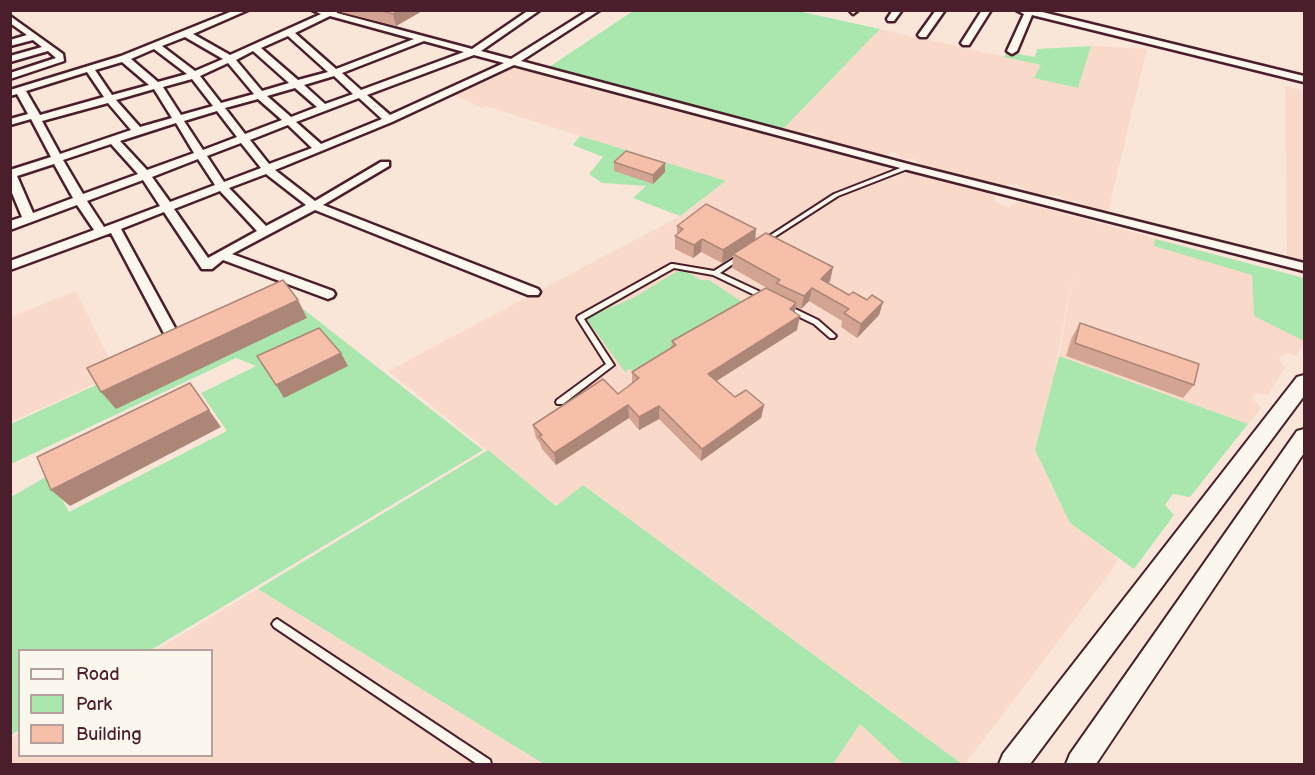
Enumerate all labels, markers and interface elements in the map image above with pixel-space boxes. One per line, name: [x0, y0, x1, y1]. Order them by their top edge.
legend: [18, 649, 213, 757]
text: Road: [76, 664, 120, 685]
text: Park: [76, 694, 112, 715]
text: Building: [76, 724, 142, 745]

